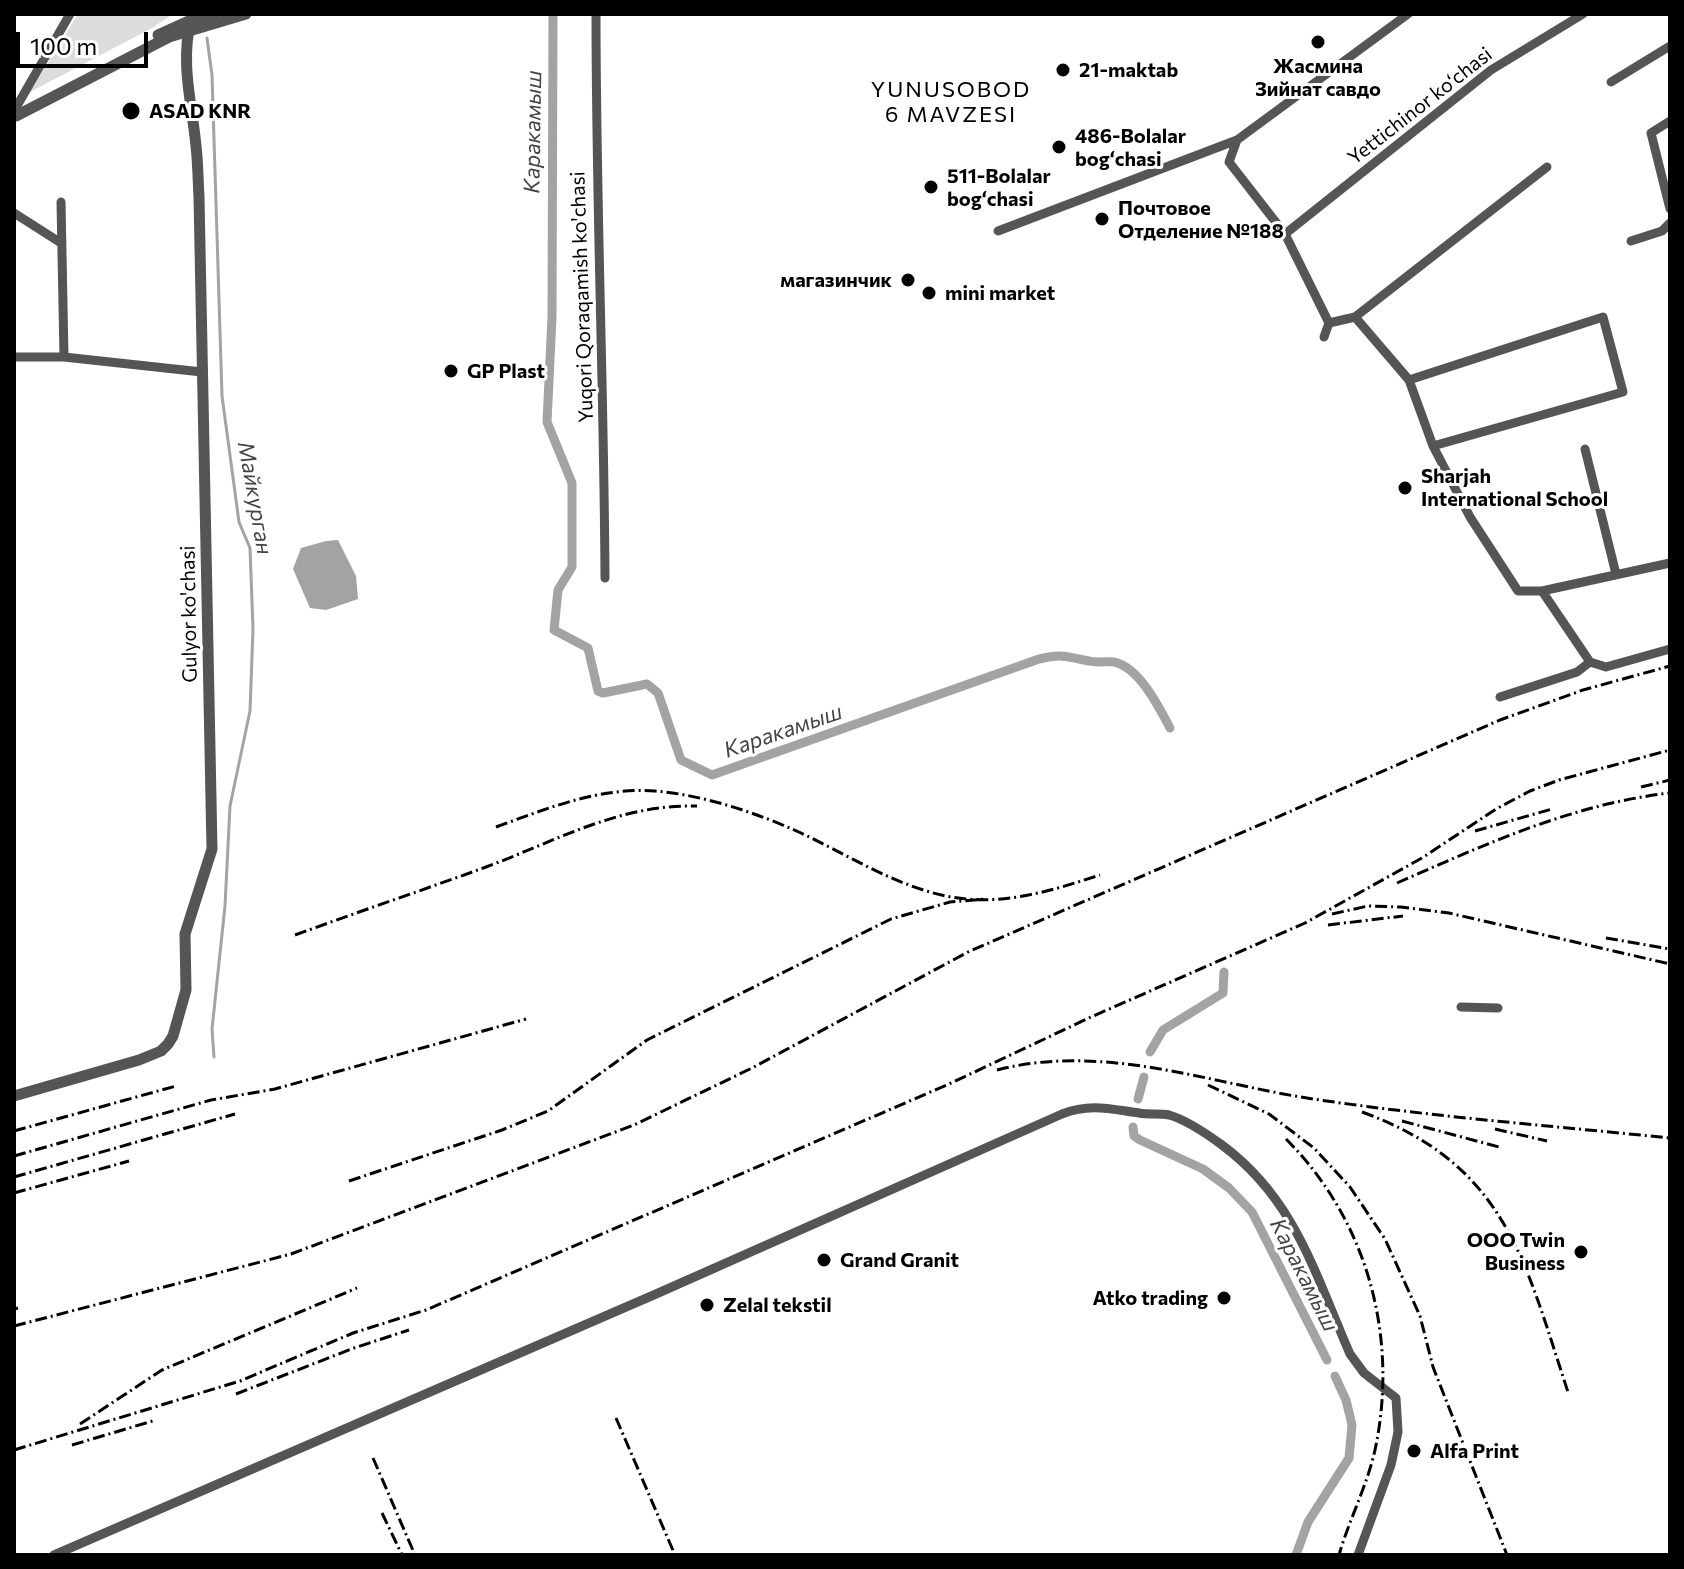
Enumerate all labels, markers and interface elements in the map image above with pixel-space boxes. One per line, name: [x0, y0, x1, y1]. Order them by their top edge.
scale bar: [20, 16, 152, 66]
text: 100 m: [30, 31, 97, 60]
marker: Жасмина Зийнат савдо: [1309, 33, 1327, 51]
street label: Yettichinor ko‘chasi: [1343, 42, 1497, 170]
place label: Жасмина Зийнат савдо: [1255, 54, 1381, 101]
place label: 21-maktab: [1079, 58, 1178, 82]
marker: 21-maktab: [1054, 61, 1072, 79]
water label: Каракамыш: [519, 70, 547, 194]
district label: YUNUSOBOD 6 MAVZESI: [871, 77, 1031, 128]
place label: ASAD KNR: [149, 99, 251, 123]
marker: ASAD KNR: [120, 100, 142, 122]
place label: 486-Bolalar bogʻchasi: [1075, 124, 1186, 171]
marker: 486-Bolalar bogʻchasi: [1050, 138, 1068, 156]
place label: 511-Bolalar bogʻchasi: [947, 164, 1051, 211]
street label: Yuqori Qoraqamish ko'chasi: [566, 171, 598, 423]
marker: 511-Bolalar bogʻchasi: [922, 178, 940, 196]
place label: Почтовое Отделение №188: [1118, 196, 1284, 243]
marker: Почтовое Отделение №188: [1093, 210, 1111, 228]
place label: магазинчик: [780, 268, 892, 292]
marker: магазинчик: [899, 271, 917, 289]
place label: mini market: [945, 281, 1055, 305]
marker: mini market: [920, 284, 938, 302]
place label: GP Plast: [467, 359, 545, 383]
marker: GP Plast: [442, 362, 460, 380]
water label: Майкурган: [232, 439, 278, 557]
place label: Sharjah International School: [1421, 464, 1608, 511]
marker: Sharjah International School: [1396, 479, 1414, 497]
street label: Gulyor ko'chasi: [176, 545, 202, 683]
water label: Каракамыш: [720, 698, 846, 764]
water label: Каракамыш: [1264, 1214, 1344, 1336]
place label: ООО Twin Business: [1467, 1228, 1565, 1275]
marker: ООО Twin Business: [1572, 1243, 1590, 1261]
place label: Grand Granit: [840, 1248, 959, 1272]
marker: Grand Granit: [815, 1251, 833, 1269]
place label: Atko trading: [1092, 1286, 1208, 1310]
marker: Atko trading: [1215, 1289, 1233, 1307]
place label: Zelal tekstil: [723, 1293, 832, 1317]
marker: Zelal tekstil: [698, 1296, 716, 1314]
place label: Alfa Print: [1430, 1439, 1519, 1463]
marker: Alfa Print: [1405, 1442, 1423, 1460]

